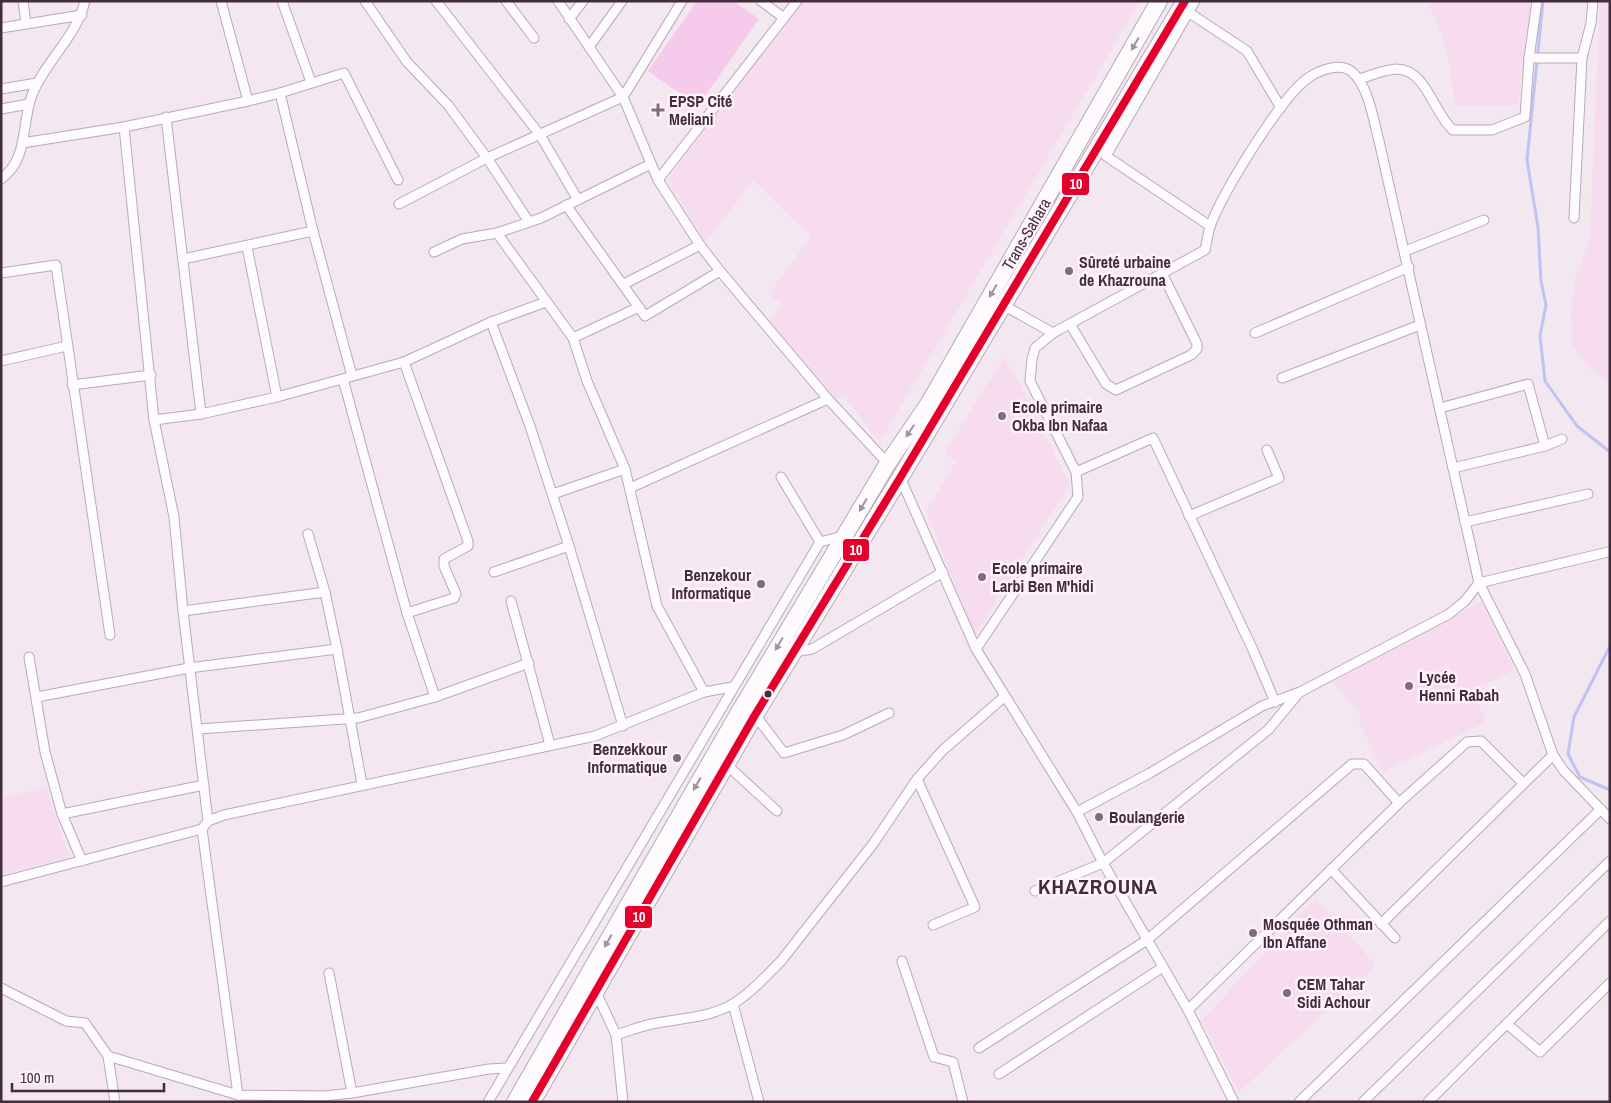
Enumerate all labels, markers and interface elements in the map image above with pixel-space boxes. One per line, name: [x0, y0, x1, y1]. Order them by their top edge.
one-way arrow: [1131, 36, 1139, 51]
place label: EPSP Cité Meliani: [669, 90, 732, 130]
marker: EPSP Cité Meliani: [651, 103, 665, 117]
line badge: 10: [1061, 172, 1090, 196]
text: 10: [1070, 175, 1082, 193]
street label: Trans-Sahara: [997, 193, 1056, 274]
place label: Sûreté urbaine de Khazrouna: [1079, 251, 1171, 291]
marker: Sûreté urbaine de Khazrouna: [1063, 265, 1075, 277]
one-way arrow: [989, 284, 998, 297]
place label: Ecole primaire Okba Ibn Nafaa: [1012, 396, 1108, 436]
marker: Ecole primaire Okba Ibn Nafaa: [996, 410, 1008, 422]
one-way arrow: [905, 424, 915, 437]
one-way arrow: [858, 498, 867, 511]
line badge: 10: [842, 538, 870, 562]
text: 10: [850, 541, 862, 559]
place label: Ecole primaire Larbi Ben M'hidi: [992, 557, 1094, 597]
place label: Benzekour Informatique: [672, 564, 752, 604]
marker: Ecole primaire Larbi Ben M'hidi: [976, 571, 988, 583]
marker: Benzekour Informatique: [755, 578, 767, 590]
one-way arrow: [775, 638, 784, 651]
place label: Lycée Henni Rabah: [1419, 666, 1499, 706]
marker: Lycée Henni Rabah: [1403, 680, 1415, 692]
unlabelled marker: [763, 689, 773, 699]
place label: Benzekkour Informatique: [588, 738, 668, 778]
marker: Benzekkour Informatique: [671, 752, 683, 764]
one-way arrow: [693, 778, 702, 791]
place label: Boulangerie: [1109, 806, 1185, 828]
marker: Boulangerie: [1093, 811, 1105, 823]
district label: KHAZROUNA: [1038, 872, 1158, 901]
line badge: 10: [624, 905, 653, 929]
text: 10: [633, 908, 645, 926]
place label: Mosquée Othman Ibn Affane: [1263, 913, 1373, 953]
marker: Mosquée Othman Ibn Affane: [1247, 927, 1259, 939]
one-way arrow: [603, 934, 612, 947]
place label: CEM Tahar Sidi Achour: [1297, 973, 1371, 1013]
marker: CEM Tahar Sidi Achour: [1281, 987, 1293, 999]
scale bar: [12, 1060, 165, 1092]
text: 100 m: [20, 1067, 54, 1088]

